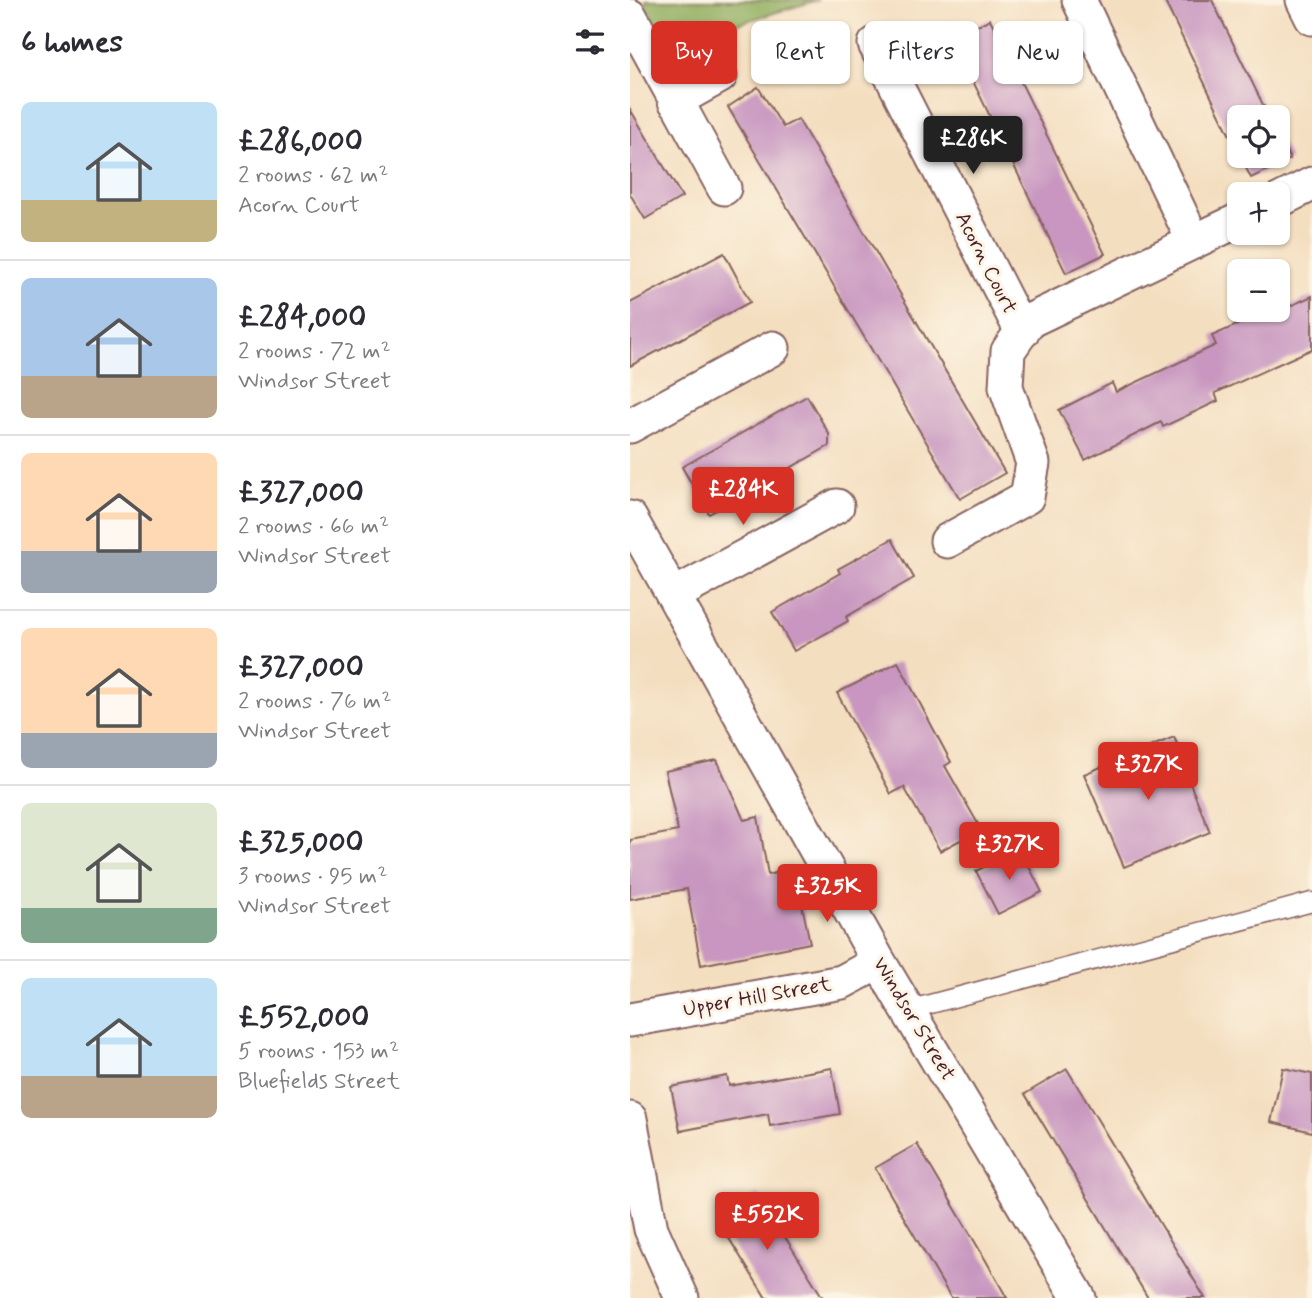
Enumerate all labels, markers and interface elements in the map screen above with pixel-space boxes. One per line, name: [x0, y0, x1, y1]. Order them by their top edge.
chip: Buy: [651, 21, 737, 84]
chip: Rent: [751, 21, 850, 84]
chip: Filters: [864, 21, 979, 84]
chip: New: [993, 21, 1083, 84]
text: 6 homes: [21, 23, 123, 62]
icon: filters: [571, 23, 609, 61]
map controls: [1227, 105, 1290, 322]
button: locate: [1227, 105, 1290, 168]
pin: £286K: [924, 116, 1022, 176]
text: £286,000: [238, 122, 363, 161]
text: £286K: [939, 124, 1007, 154]
icon: home: [77, 130, 161, 214]
text: 2 rooms · 62 m²: [238, 161, 389, 191]
button: +: [1227, 182, 1290, 245]
text: Acorn Court: [238, 191, 360, 221]
street label: Acorn Court: [948, 207, 1024, 319]
button: −: [1227, 259, 1290, 322]
text: £284,000: [238, 298, 366, 337]
icon: home: [77, 306, 161, 390]
text: 2 rooms · 72 m²: [238, 337, 391, 367]
text: Windsor Street: [238, 367, 391, 397]
pin: £284K: [694, 468, 792, 527]
text: £327,000: [238, 473, 364, 512]
text: £284K: [708, 475, 778, 505]
icon: home: [77, 481, 161, 565]
text: 2 rooms · 66 m²: [238, 512, 389, 542]
text: Windsor Street: [238, 542, 391, 572]
text: £327,000: [238, 648, 364, 687]
icon: home: [77, 656, 161, 740]
text: 2 rooms · 76 m²: [238, 687, 391, 717]
text: Windsor Street: [238, 717, 391, 747]
pin: £327K: [1099, 742, 1197, 802]
text: £327K: [1114, 750, 1182, 780]
pin: £327K: [960, 822, 1058, 882]
text: £325,000: [238, 823, 364, 862]
text: £327K: [975, 830, 1043, 860]
icon: home: [77, 831, 161, 915]
text: 3 rooms · 95 m²: [238, 862, 387, 892]
pin: £325K: [778, 864, 876, 924]
text: £325K: [793, 872, 861, 902]
text: Windsor Street: [238, 892, 391, 922]
street label: Windsor Street: [866, 952, 962, 1086]
street label: Upper Hill Street: [681, 970, 834, 1024]
text: £552,000: [238, 998, 369, 1037]
icon: home: [77, 1006, 161, 1090]
text: 5 rooms · 153 m²: [238, 1037, 399, 1067]
text: Bluefields Street: [238, 1067, 400, 1097]
pin: £552K: [718, 1192, 816, 1252]
text: £552K: [731, 1200, 803, 1230]

